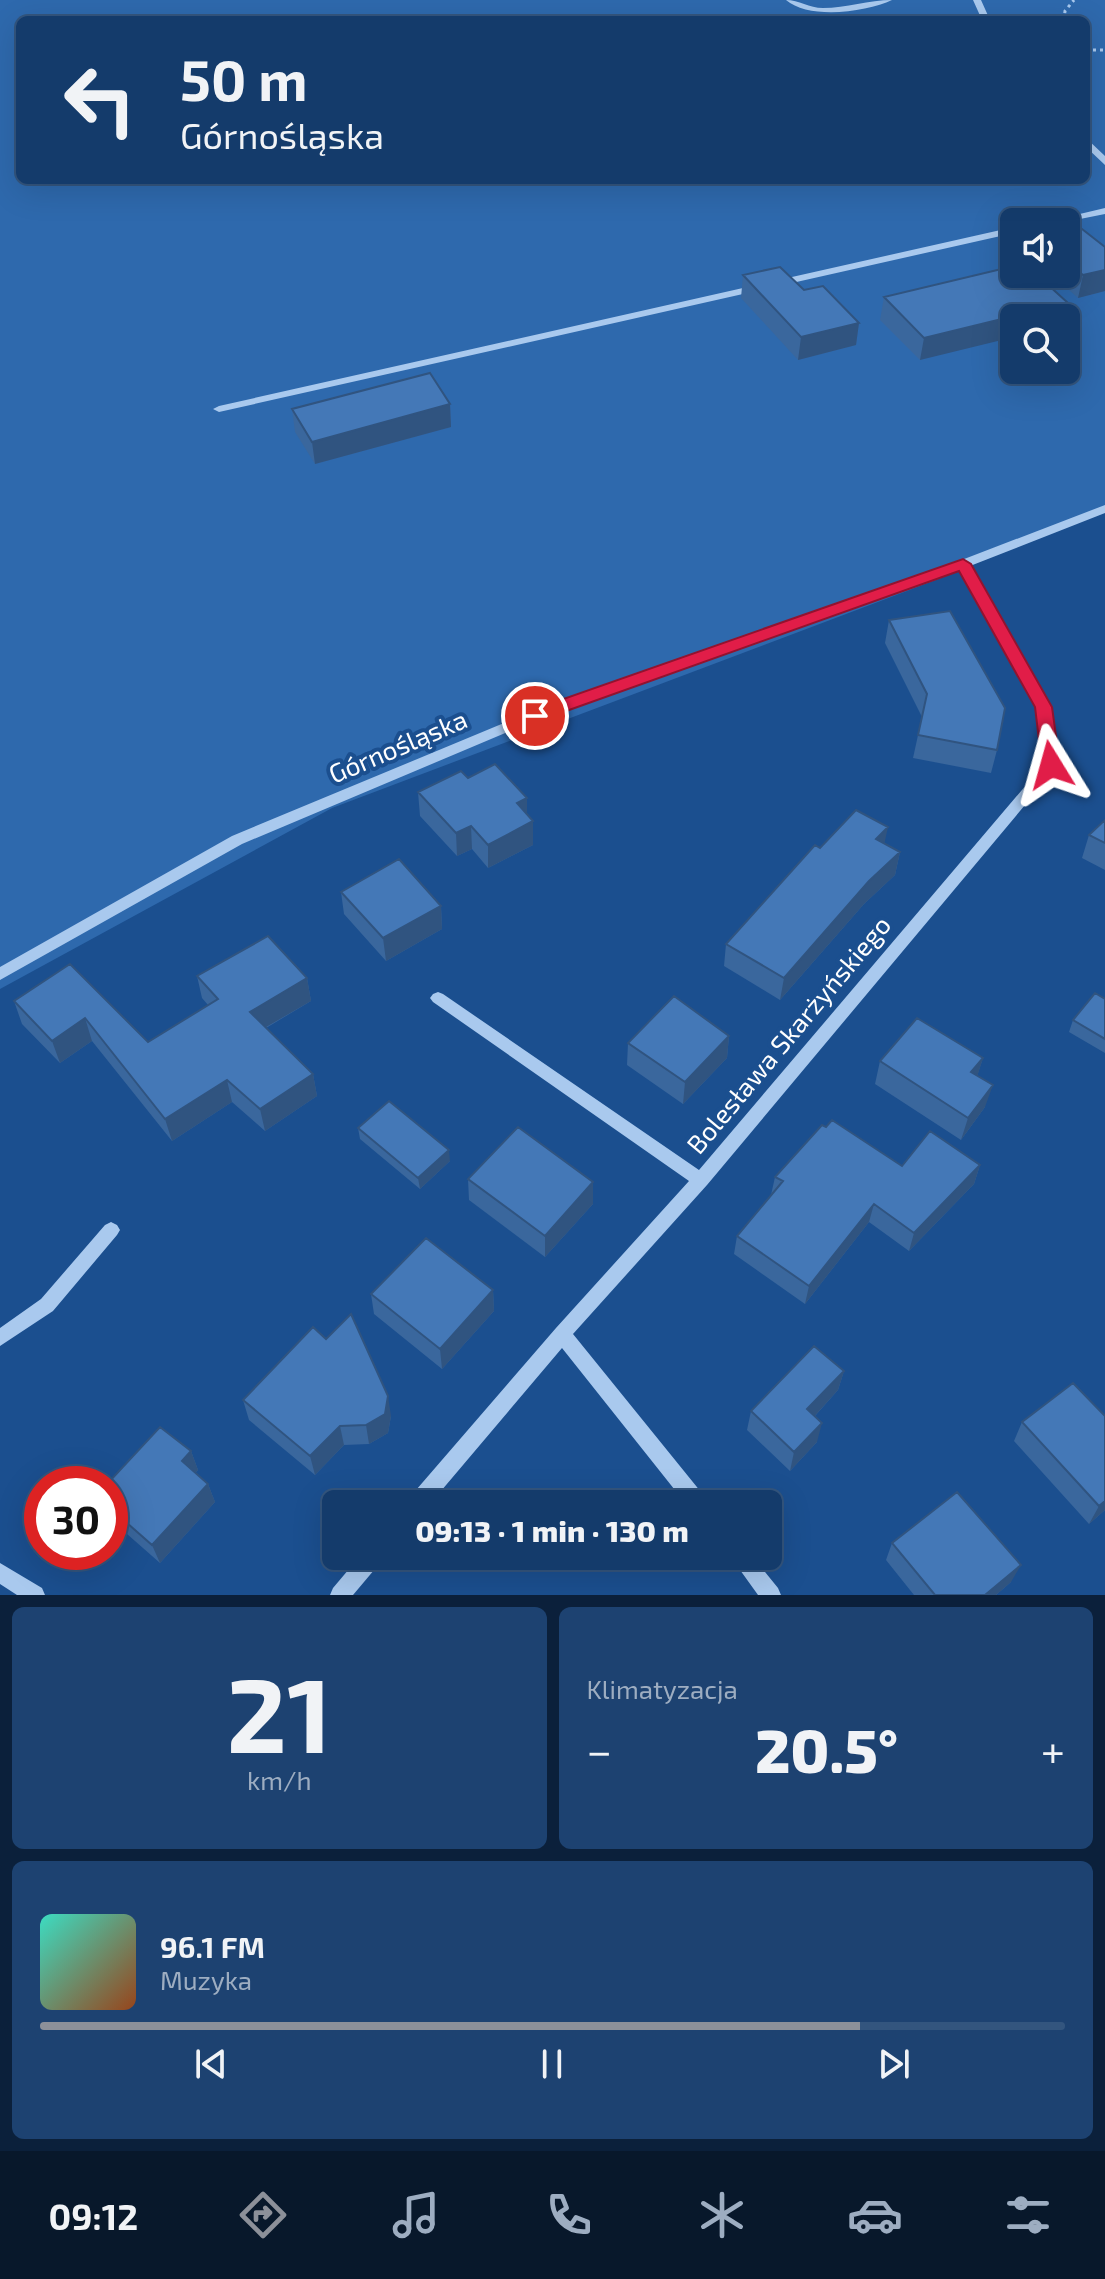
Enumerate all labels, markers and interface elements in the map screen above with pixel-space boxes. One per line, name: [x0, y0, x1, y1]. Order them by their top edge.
text: 50 m: [180, 45, 308, 112]
icon: left: [48, 48, 152, 152]
text: Górnośląska: [180, 113, 384, 156]
map controls: [1000, 208, 1080, 384]
button: sound: [1000, 208, 1080, 288]
button: search: [1000, 304, 1080, 384]
pin: [501, 682, 569, 750]
icon: arrive: [513, 694, 557, 738]
street label: Górnośląska: [324, 703, 471, 789]
position arrow: [1009, 723, 1093, 807]
street label: Bolesława Skarżyńskiego: [679, 909, 896, 1159]
speed limit sign: 30: [24, 1466, 128, 1570]
text: 09:13 · 1 min · 130 m: [415, 1512, 689, 1548]
text: 21: [227, 1649, 332, 1774]
text: Klimatyzacja: [587, 1673, 738, 1704]
text: 20.5°: [755, 1713, 898, 1785]
text: −: [587, 1723, 612, 1776]
text: +: [1041, 1723, 1065, 1776]
text: km/h: [247, 1764, 312, 1795]
text: 96.1 FM: [160, 1928, 265, 1964]
text: Muzyka: [160, 1964, 252, 1995]
icon: previous: [189, 2042, 233, 2086]
icon: pause: [530, 2042, 574, 2086]
icon: next: [872, 2042, 916, 2086]
icon: directions: [235, 2187, 291, 2243]
icon: music: [388, 2187, 444, 2243]
icon: phone: [541, 2187, 597, 2243]
icon: climate: [694, 2187, 750, 2243]
icon: car: [847, 2187, 903, 2243]
icon: filters: [1000, 2187, 1056, 2243]
text: 09:12: [49, 2194, 138, 2237]

